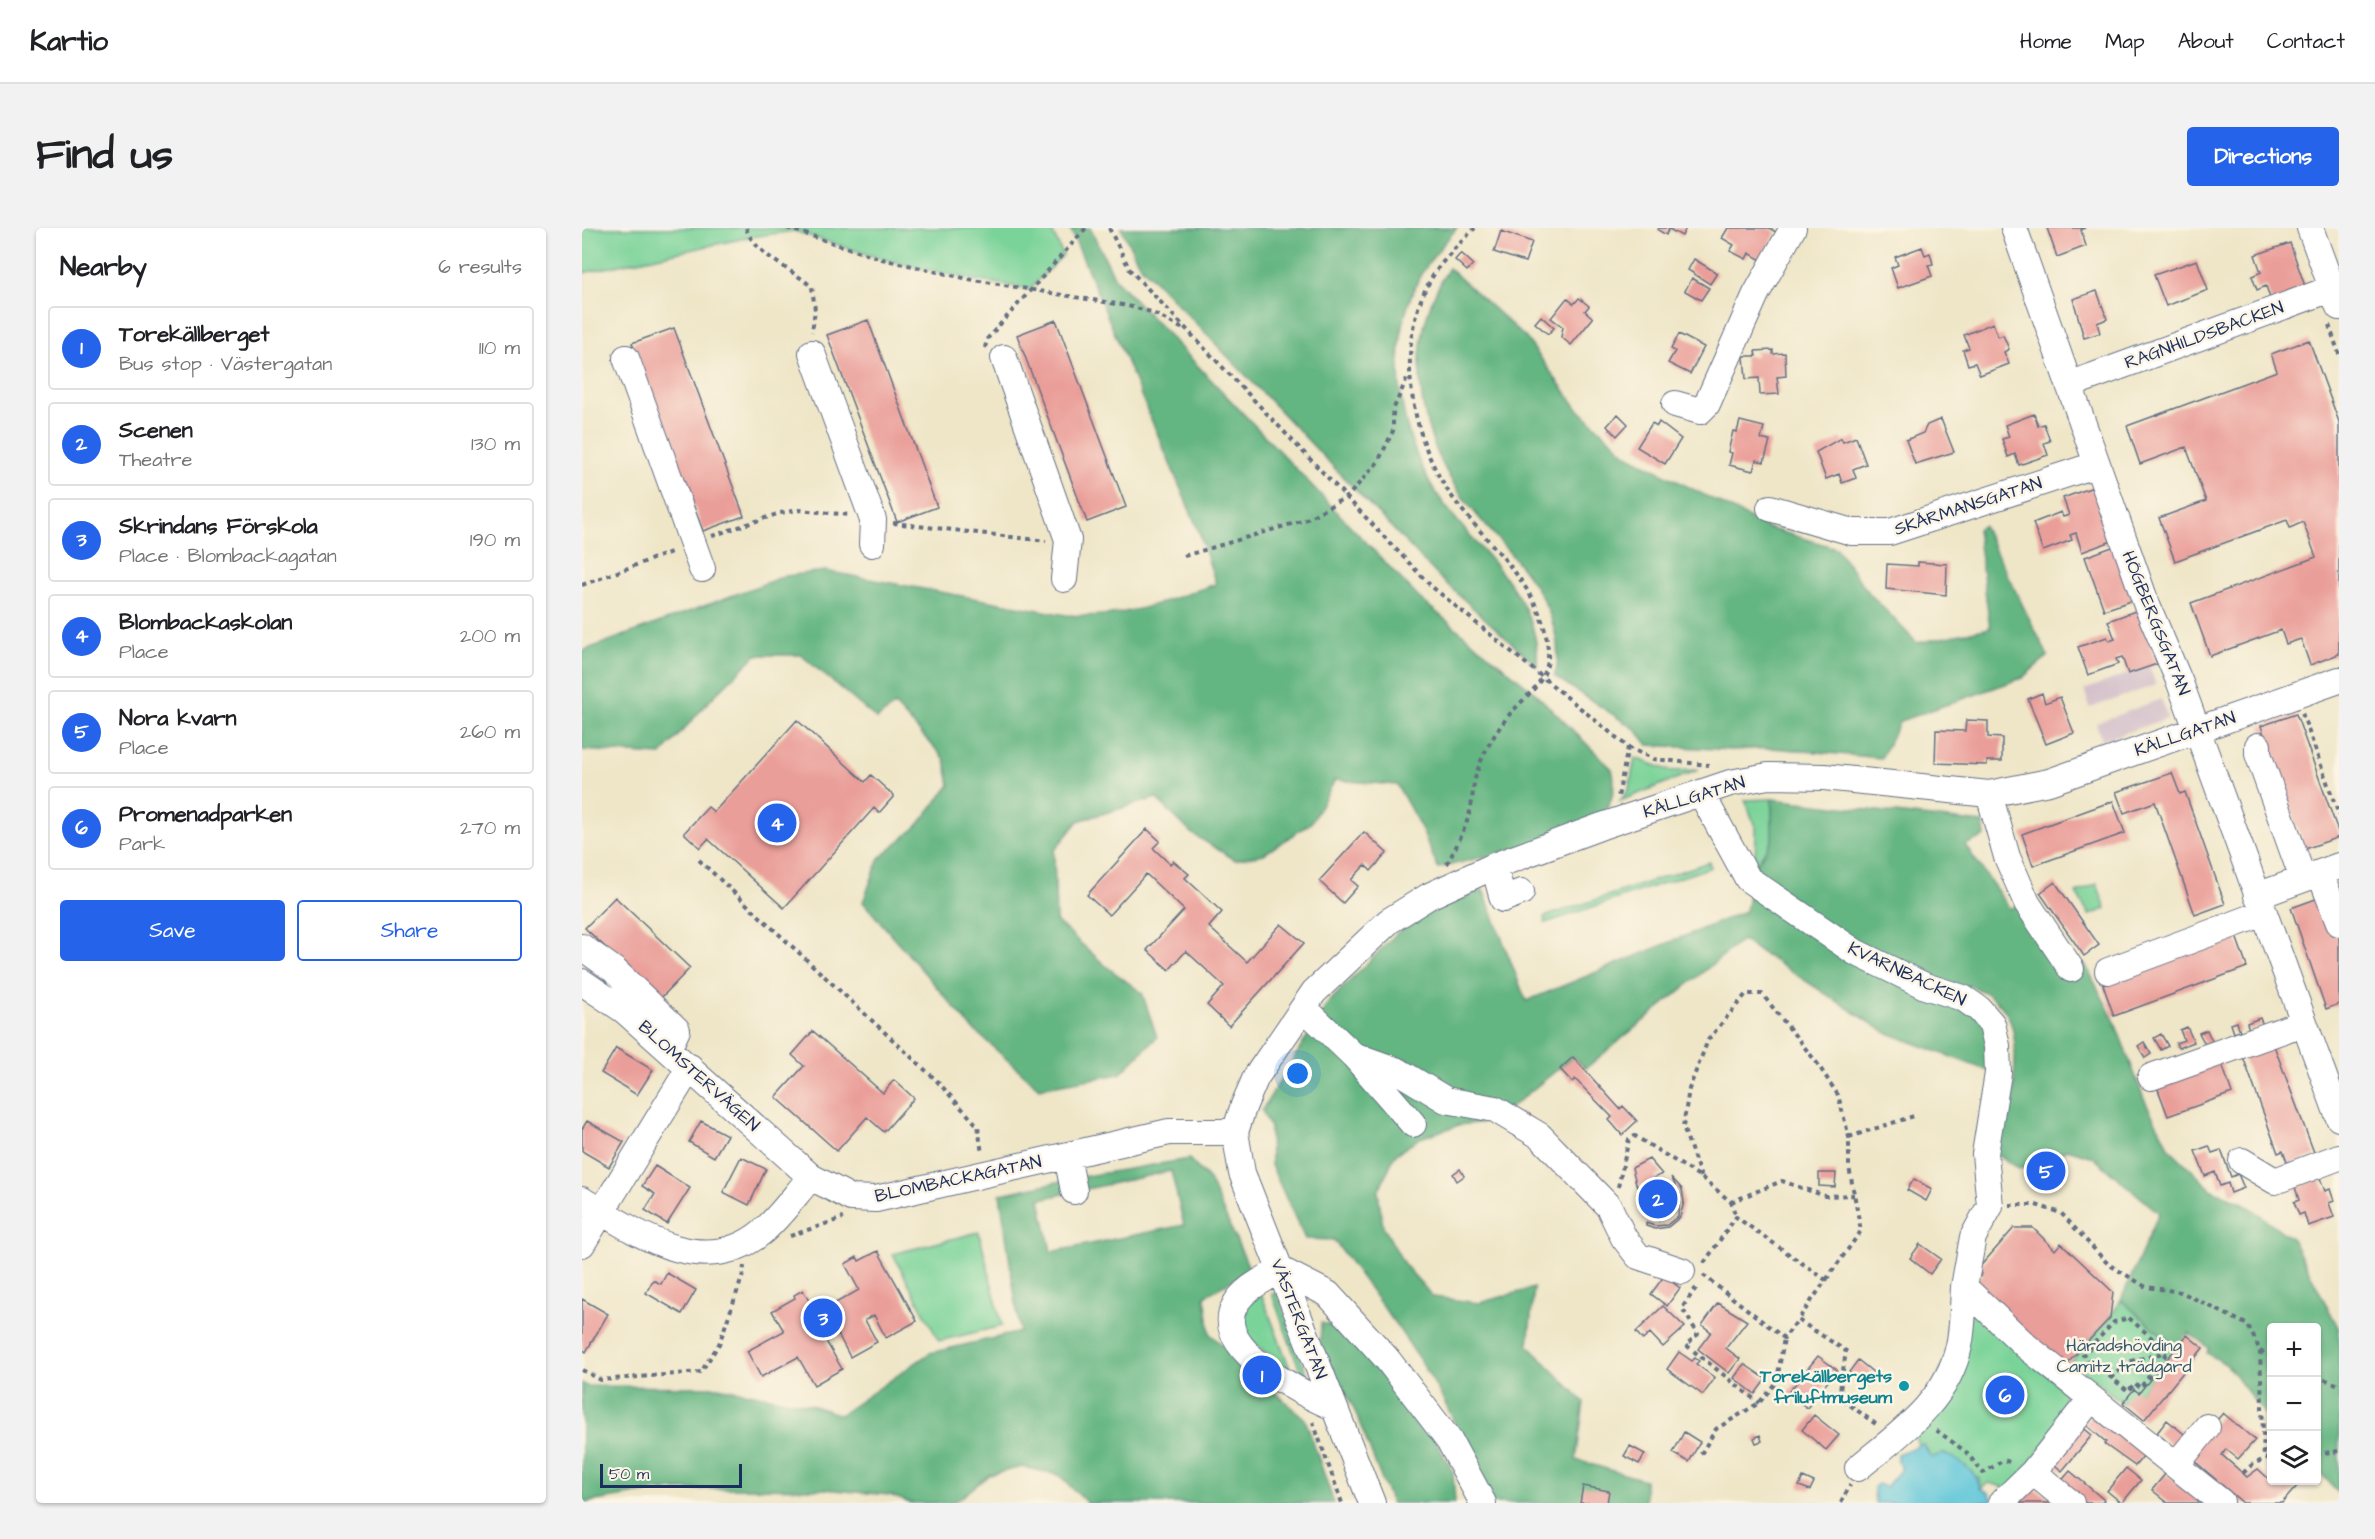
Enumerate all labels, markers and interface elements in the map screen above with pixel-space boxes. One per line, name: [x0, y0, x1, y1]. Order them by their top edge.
text: Kartio: [30, 22, 108, 61]
text: Home: [2020, 27, 2072, 56]
text: Map: [2105, 27, 2145, 56]
text: About: [2178, 27, 2234, 56]
text: Contact: [2267, 27, 2345, 56]
text: Find us: [36, 127, 173, 185]
button: Directions: [2187, 127, 2339, 186]
text: Nearby: [60, 249, 147, 285]
text: 6 results: [438, 253, 522, 281]
street label: RAGNHILDSBACKEN: [2121, 295, 2287, 375]
text: Torekällberget: [119, 319, 269, 350]
text: 1: [80, 334, 83, 362]
text: 110 m: [479, 334, 520, 362]
text: Bus stop · Västergatan: [119, 350, 332, 378]
text: Scenen: [119, 415, 193, 446]
text: 2: [76, 430, 87, 458]
text: 130 m: [471, 430, 520, 458]
text: Theatre: [119, 446, 192, 474]
street label: SKÅRMANSGATAN: [1891, 470, 2045, 542]
text: Skrindans Förskola: [119, 511, 318, 542]
text: 3: [76, 526, 87, 554]
text: 190 m: [470, 526, 520, 554]
text: Place · Blombackagatan: [119, 542, 337, 570]
street label: HÖGBERGSGATAN: [2116, 547, 2196, 699]
text: Blombackaskolan: [119, 607, 292, 638]
text: 4: [75, 622, 88, 650]
text: 200 m: [460, 622, 520, 650]
text: Place: [119, 638, 169, 666]
text: Nora kvarn: [119, 703, 237, 734]
street label: KÄLLGATAN: [2131, 705, 2239, 763]
text: 5: [74, 718, 89, 746]
text: 260 m: [460, 718, 520, 746]
text: Place: [119, 734, 169, 762]
street label: KÄLLGATAN: [1640, 770, 1748, 824]
text: Promenadparken: [119, 799, 292, 830]
pin: 4: [758, 800, 796, 846]
text: 6: [75, 814, 88, 842]
text: 270 m: [460, 814, 520, 842]
text: Park: [119, 830, 165, 858]
button: Save: [60, 900, 285, 961]
button: Share: [297, 900, 522, 961]
street label: KVARNBACKEN: [1844, 936, 1970, 1012]
street label: BLOMSTERVÄGEN: [633, 1015, 765, 1137]
your location: [1283, 1059, 1312, 1088]
pin: 5: [2026, 1148, 2066, 1194]
street label: BLOMBACKAGATAN: [872, 1149, 1044, 1209]
pin: 2: [1638, 1176, 1678, 1222]
street label: VÄSTERGATAN: [1265, 1255, 1333, 1383]
pin: 3: [804, 1296, 842, 1340]
map controls: [2267, 1323, 2321, 1485]
button: +: [2267, 1323, 2321, 1377]
park label: Häradshövding Camitz trädgård: [2056, 1333, 2192, 1380]
pin: 1: [1242, 1352, 1282, 1398]
place label: Torekällbergets friluftmuseum: [1759, 1364, 1893, 1410]
pin: 6: [1986, 1372, 2024, 1418]
button: −: [2267, 1377, 2321, 1431]
marker: Torekällbergets friluftmuseum: [1897, 1379, 1911, 1393]
button: layers: [2267, 1431, 2321, 1485]
scale bar: [600, 1461, 742, 1488]
text: 50 m: [609, 1463, 649, 1485]

